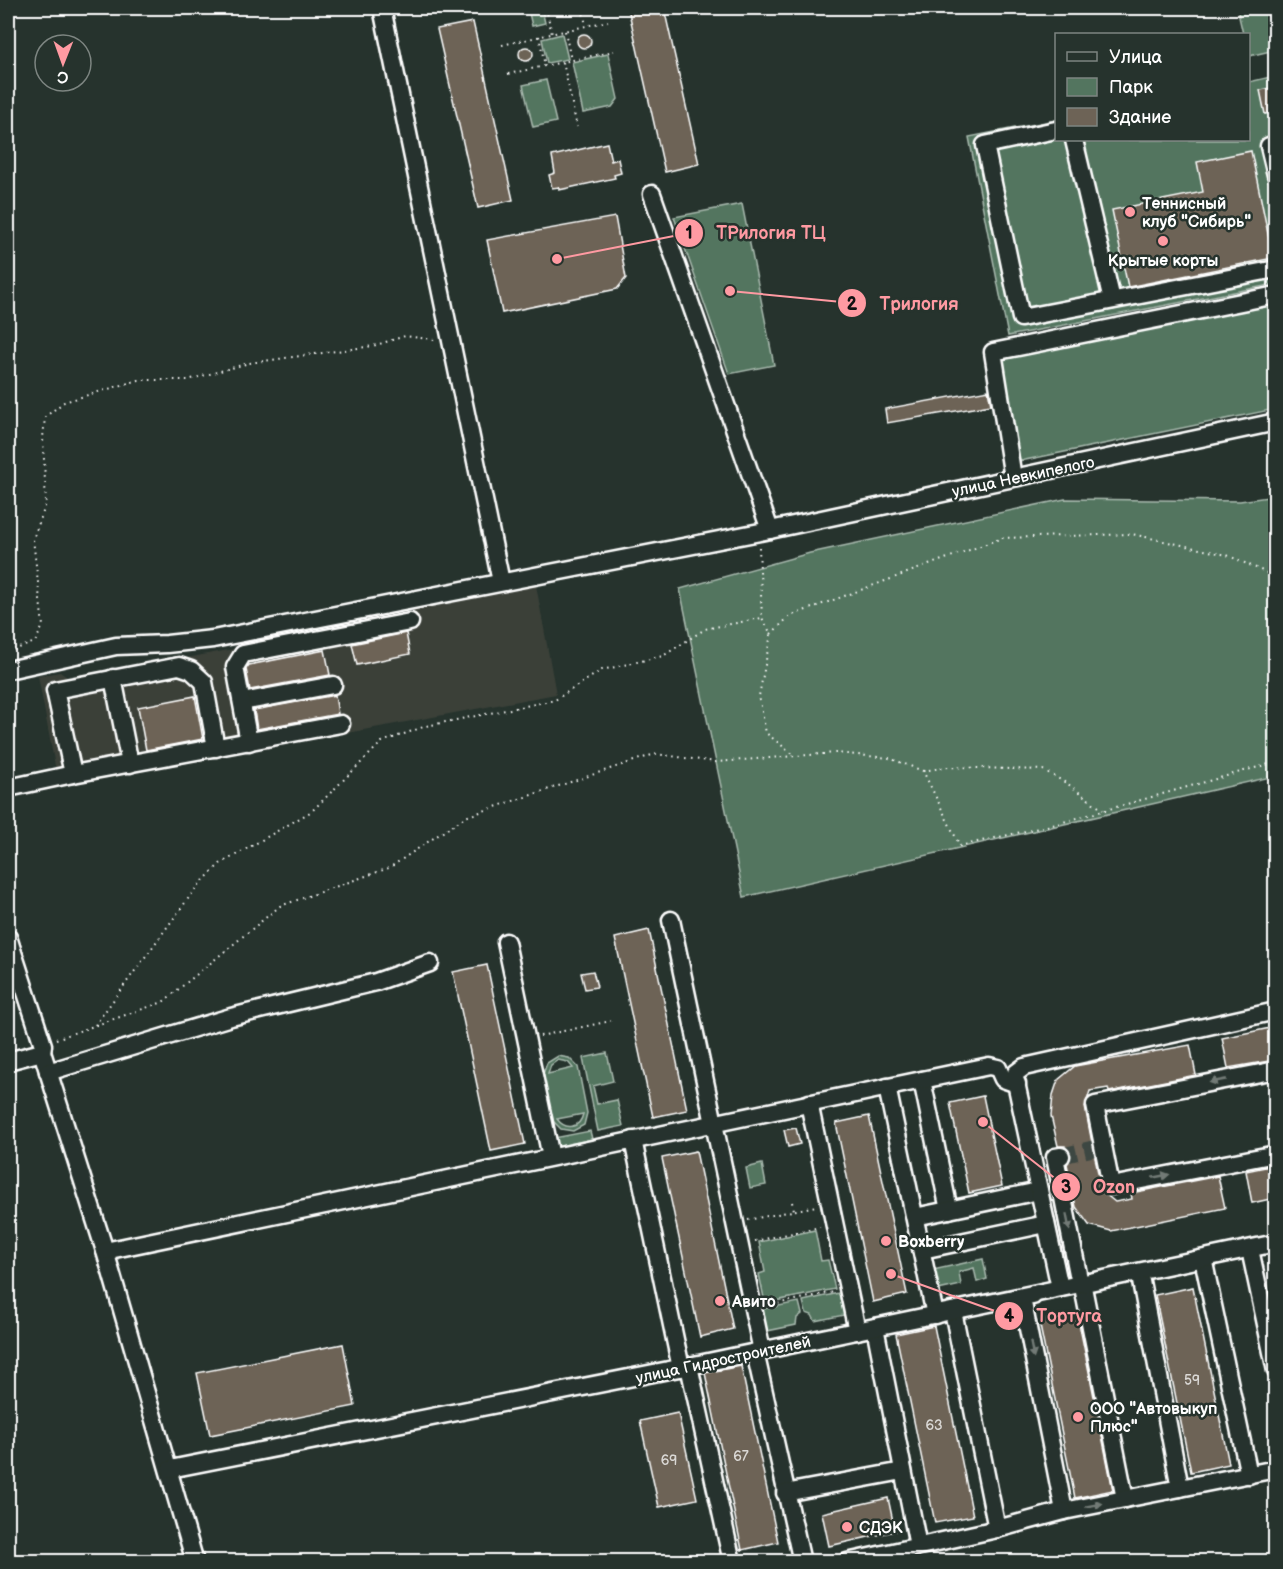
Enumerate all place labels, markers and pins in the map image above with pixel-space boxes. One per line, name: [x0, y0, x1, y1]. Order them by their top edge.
place label: Теннисный клуб "Сибирь": [1142, 195, 1251, 232]
marker: Теннисный клуб "Сибирь": [1123, 205, 1137, 219]
callout: ТРилогия ТЦ: [674, 215, 838, 251]
marker: Крытые корты: [1156, 234, 1170, 248]
place label: Крытые корты: [1108, 252, 1218, 271]
callout: Трилогия: [837, 285, 970, 321]
callout: Ozon: [1051, 1169, 1147, 1205]
place label: Boxberry: [898, 1233, 965, 1252]
marker: Boxberry: [879, 1234, 893, 1248]
place label: Авито: [731, 1293, 776, 1312]
marker: Авито: [713, 1294, 727, 1308]
callout: Тортуга: [994, 1298, 1113, 1334]
place label: ООО "Автовыкуп Плюс": [1090, 1400, 1217, 1437]
marker: ООО "Автовыкуп Плюс": [1071, 1410, 1085, 1424]
place label: СДЭК: [859, 1519, 903, 1538]
marker: СДЭК: [840, 1520, 854, 1534]

